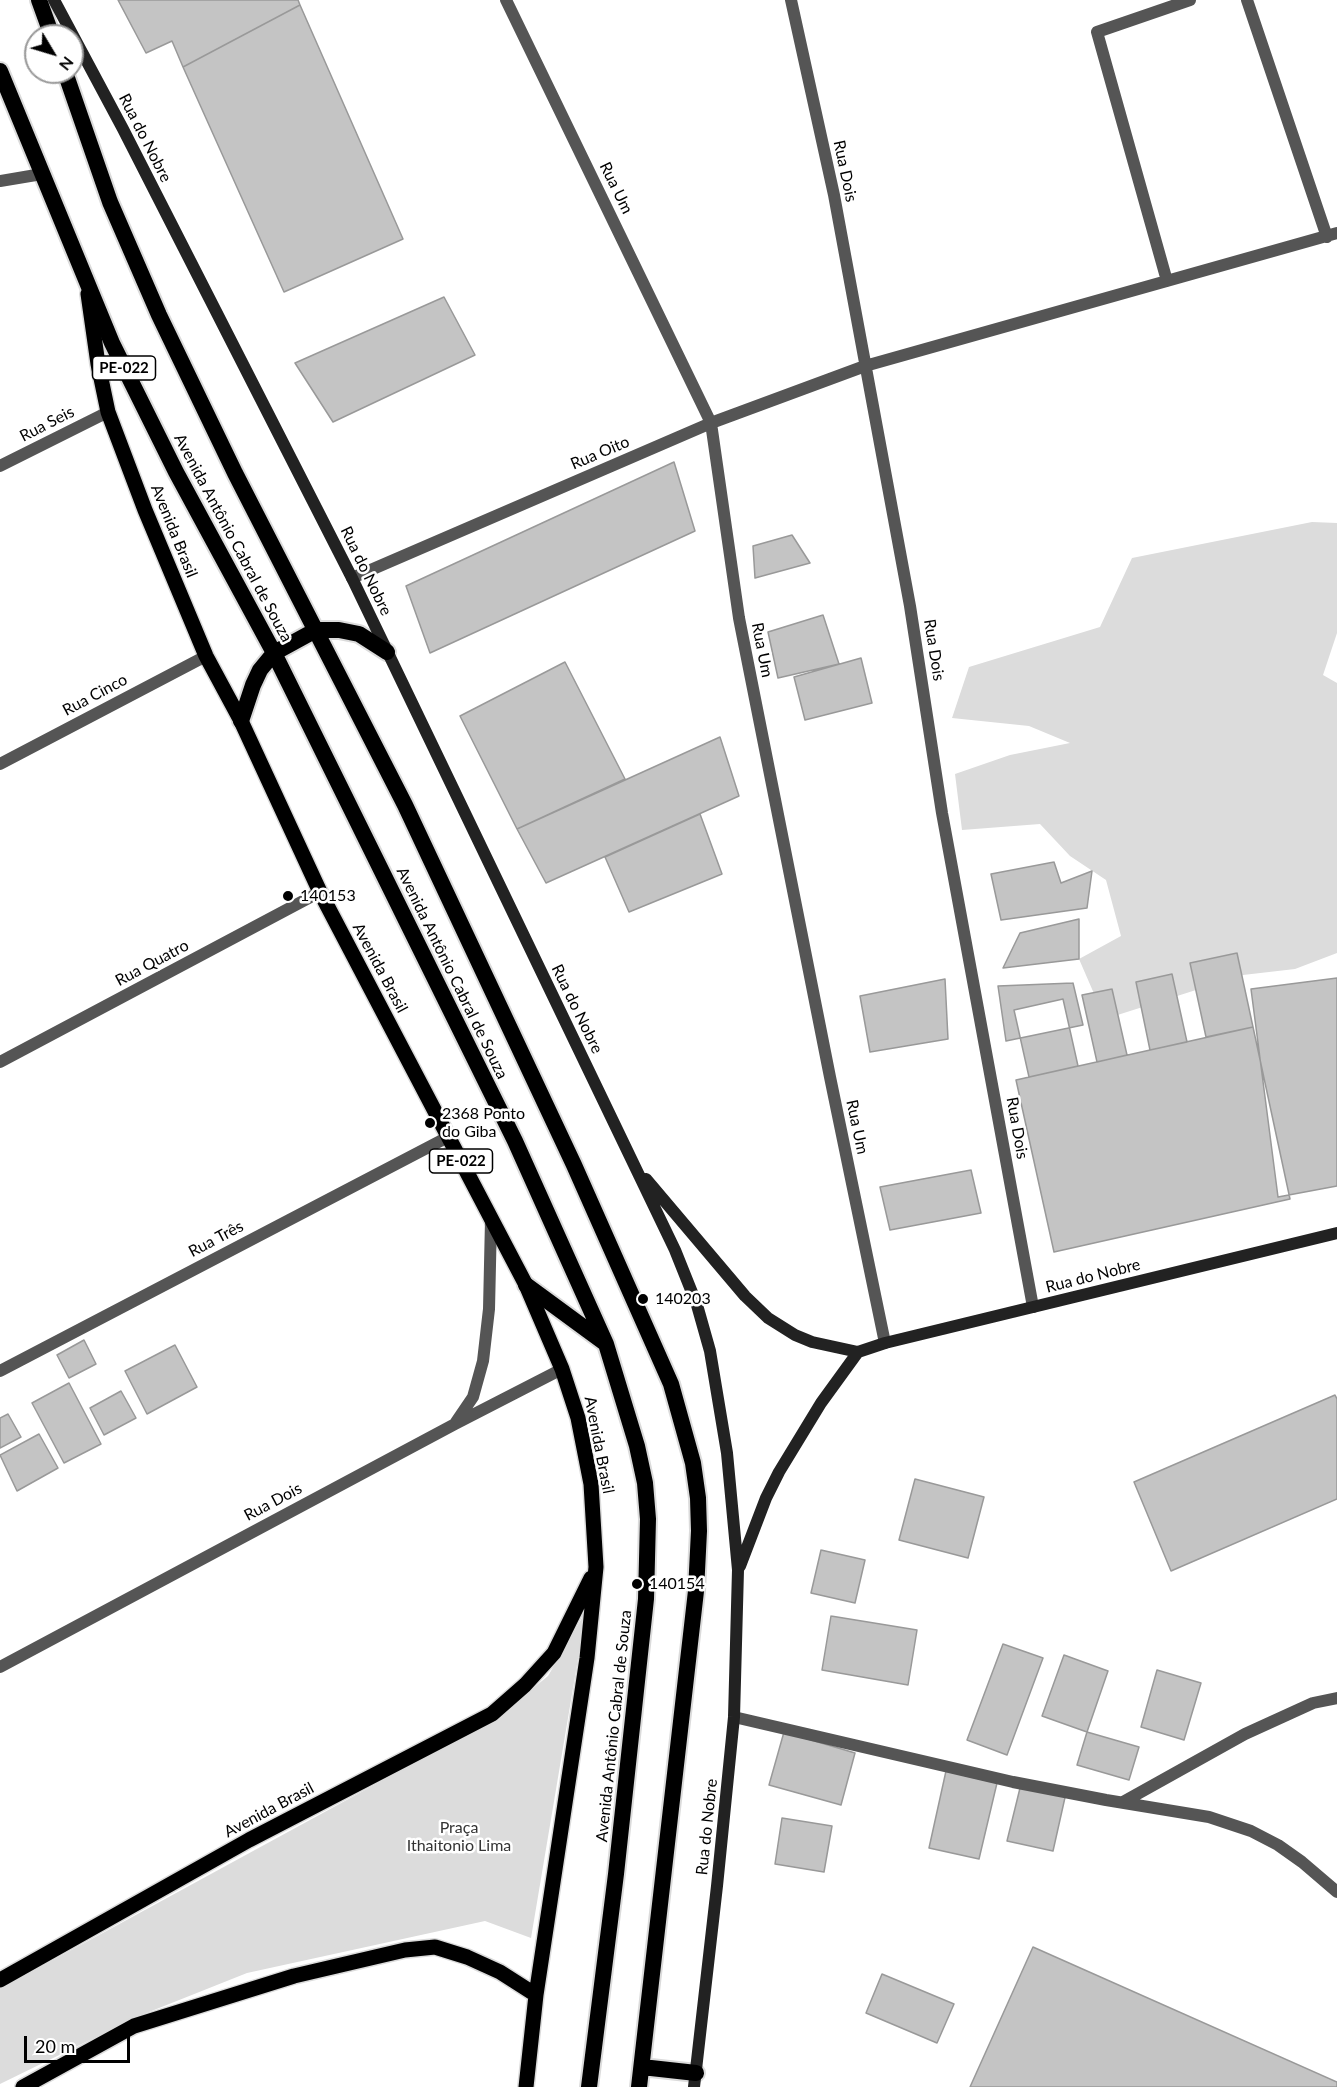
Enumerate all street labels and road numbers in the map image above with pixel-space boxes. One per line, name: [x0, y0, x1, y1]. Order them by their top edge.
street label: Rua do Nobre: [114, 91, 176, 185]
street label: Rua Dois: [829, 138, 861, 204]
street label: Rua Um: [595, 159, 637, 217]
road number: PE-022: [92, 356, 156, 380]
street label: Rua Seis: [17, 402, 77, 446]
street label: Avenida Antônio Cabral de Souza: [170, 431, 296, 645]
street label: Rua Oito: [568, 432, 632, 474]
street label: Avenida Brasil: [147, 482, 201, 580]
street label: Rua do Nobre: [336, 523, 396, 619]
street label: Rua Dois: [920, 618, 948, 682]
street label: Rua Um: [747, 621, 777, 679]
street label: Rua Cinco: [59, 670, 131, 720]
street label: Avenida Antônio Cabral de Souza: [392, 864, 512, 1082]
street label: Avenida Brasil: [348, 920, 412, 1016]
street label: Rua Quatro: [112, 936, 192, 990]
street label: Rua do Nobre: [547, 961, 607, 1057]
street label: Rua Dois: [1002, 1096, 1032, 1160]
street label: Rua Um: [842, 1098, 872, 1156]
road number: PE-022: [430, 1149, 492, 1173]
street label: Rua Três: [185, 1217, 247, 1261]
street label: Rua do Nobre: [1044, 1255, 1142, 1297]
street label: Avenida Brasil: [580, 1395, 618, 1495]
street label: Rua Dois: [241, 1479, 305, 1525]
street label: Avenida Antônio Cabral de Souza: [592, 1609, 636, 1843]
street label: Avenida Brasil: [221, 1778, 317, 1842]
street label: Rua do Nobre: [692, 1778, 722, 1876]

